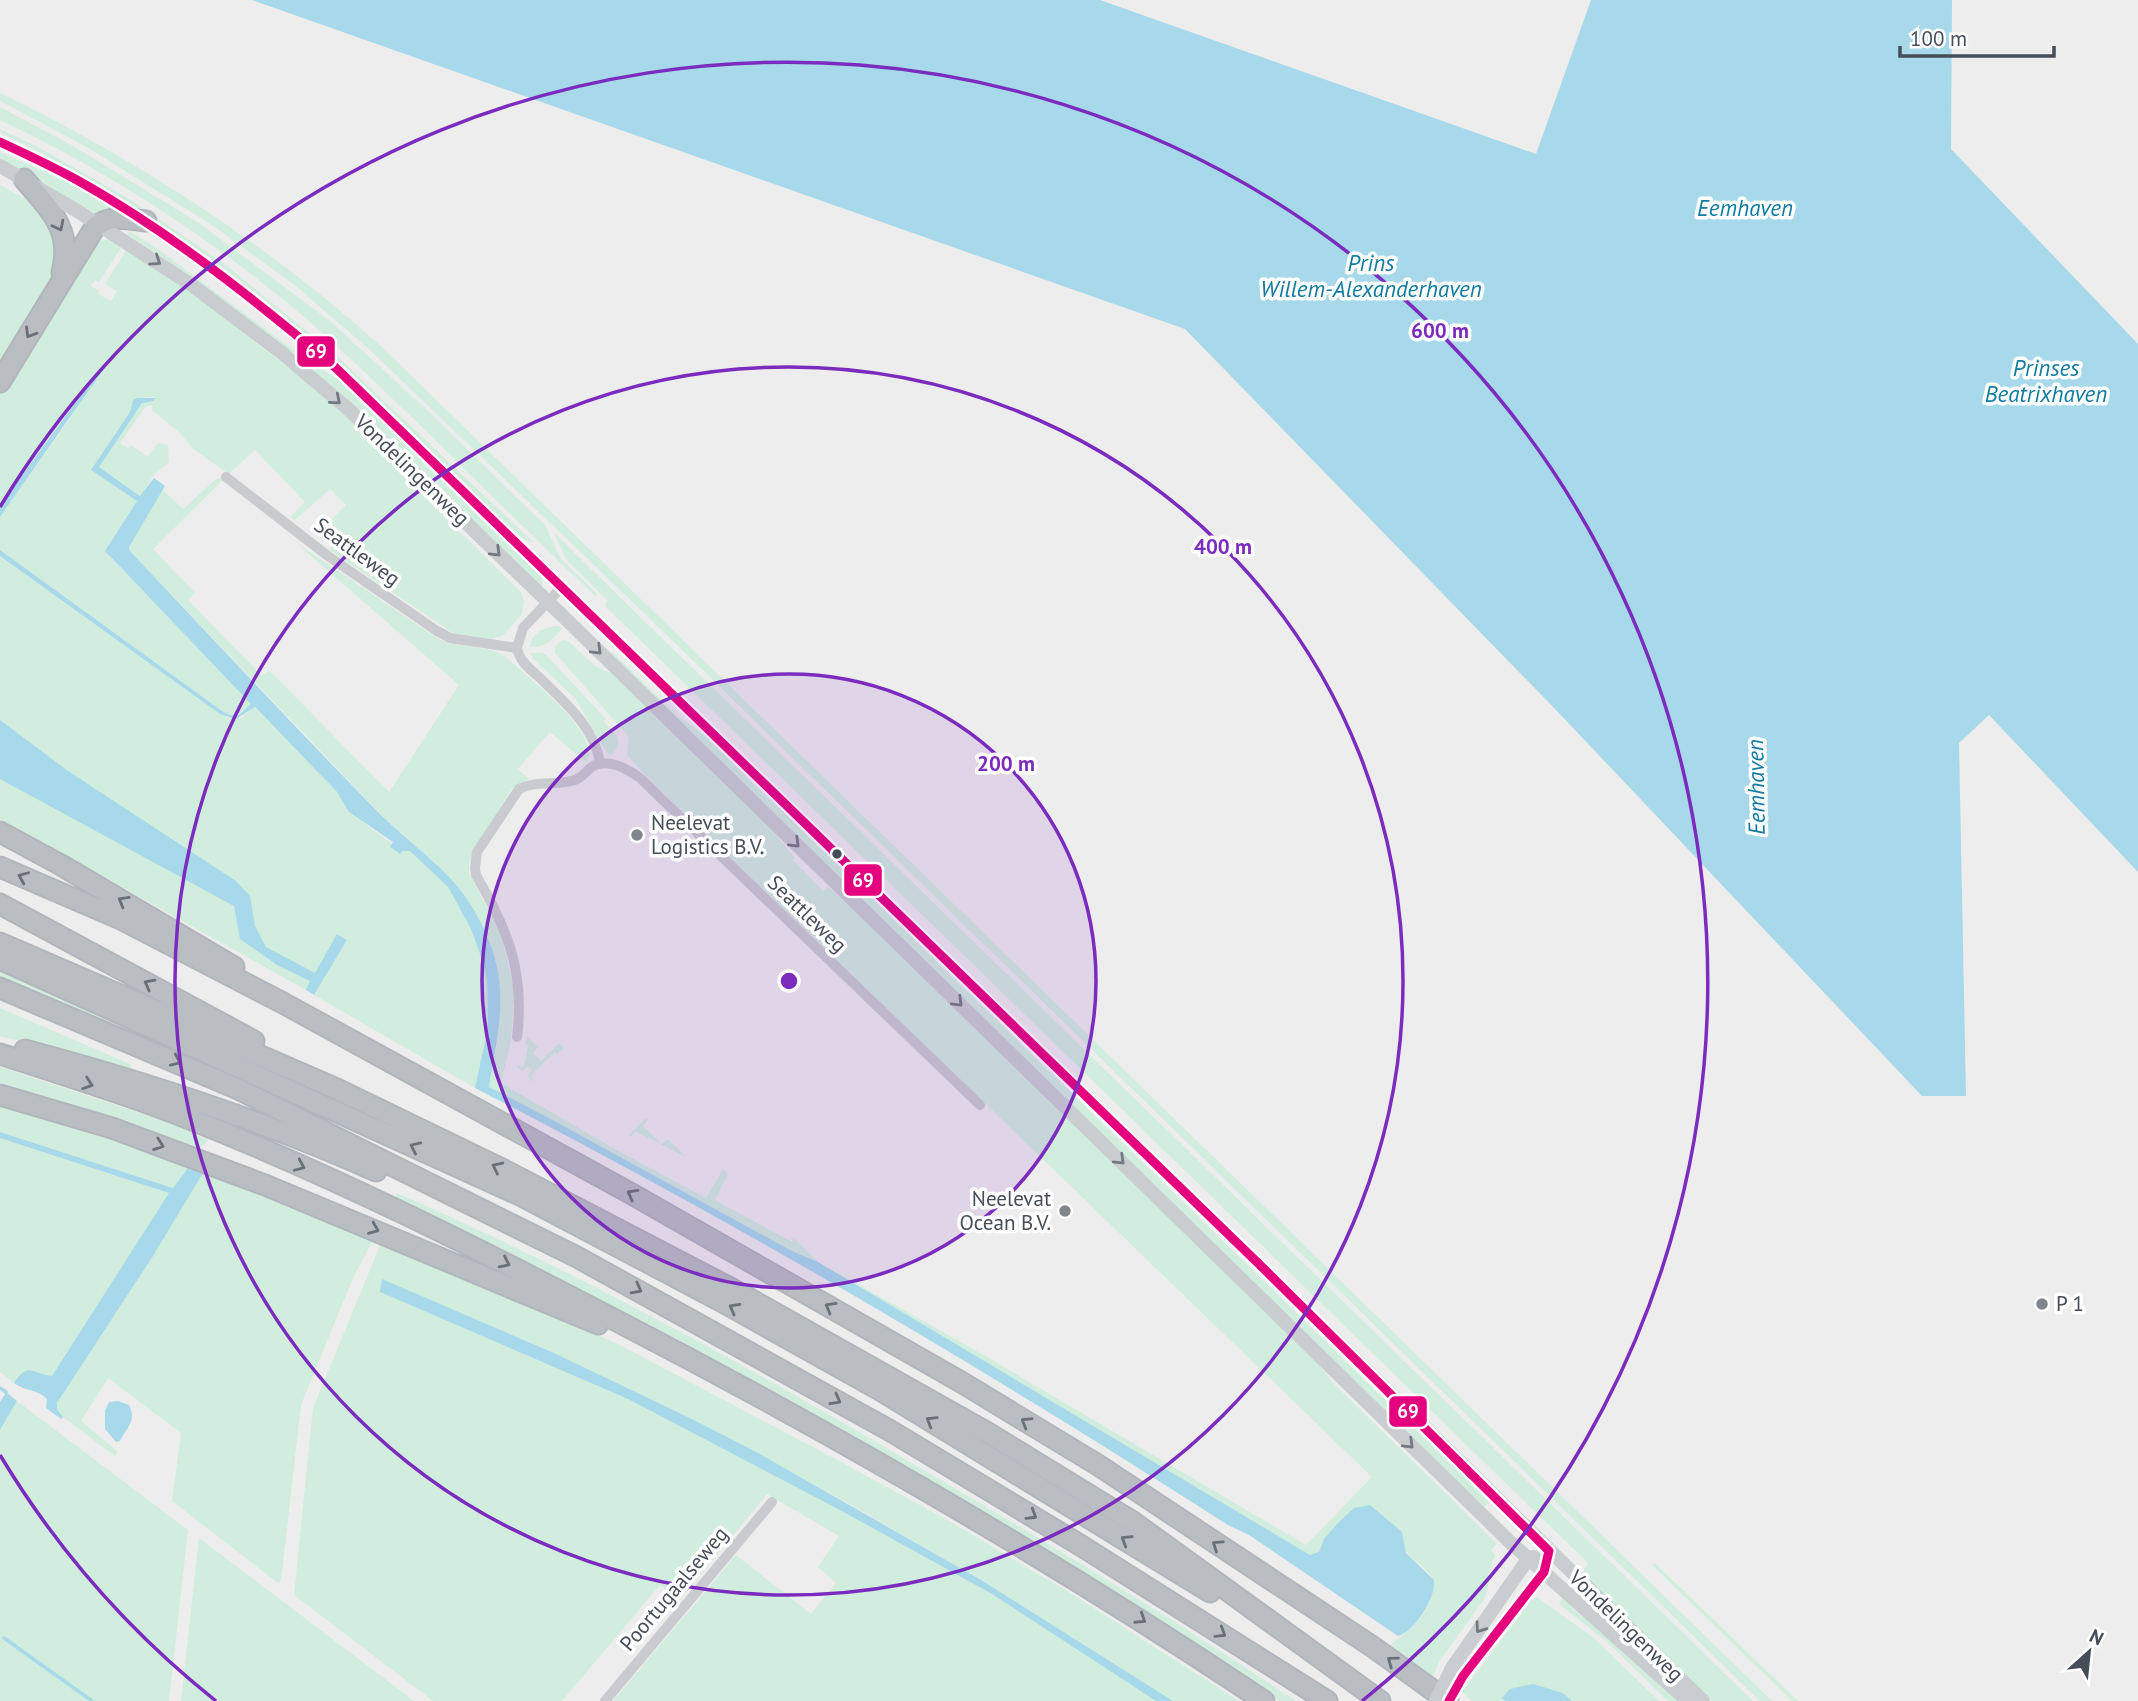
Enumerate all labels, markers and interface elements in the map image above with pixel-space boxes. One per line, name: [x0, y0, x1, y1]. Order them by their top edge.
scale bar: [1900, 14, 2054, 58]
text: 100 m: [1910, 25, 1967, 52]
water label: Eemhaven: [1697, 193, 1793, 222]
one-way arrow: [51, 219, 64, 232]
water label: Prins Willem-Alexanderhaven: [1260, 248, 1482, 303]
one-way arrow: [148, 253, 161, 265]
text: 600 m: [1411, 317, 1469, 344]
one-way arrow: [26, 326, 39, 339]
line badge: 69: [296, 335, 336, 368]
text: 69: [305, 339, 327, 363]
water label: Prinses Beatrixhaven: [1985, 353, 2107, 408]
one-way arrow: [328, 392, 341, 404]
street label: Vondelingenweg: [349, 407, 475, 531]
street label: Seattleweg: [309, 511, 406, 592]
text: 400 m: [1194, 533, 1252, 560]
one-way arrow: [488, 543, 501, 556]
one-way arrow: [589, 641, 602, 654]
water label: Eemhaven: [1740, 739, 1771, 835]
text: 200 m: [977, 750, 1035, 777]
place label: Neelevat Logistics B.V.: [651, 809, 764, 860]
marker: Neelevat Logistics B.V.: [629, 827, 645, 843]
one-way arrow: [787, 834, 800, 847]
unlabelled marker: [830, 847, 844, 861]
line badge: 69: [843, 863, 883, 897]
text: 69: [852, 868, 874, 892]
street label: Seattleweg: [762, 869, 853, 958]
one-way arrow: [18, 872, 30, 886]
one-way arrow: [117, 896, 130, 909]
centre of rings: [777, 969, 801, 993]
one-way arrow: [144, 979, 156, 992]
one-way arrow: [949, 993, 962, 1006]
one-way arrow: [169, 1053, 181, 1067]
one-way arrow: [81, 1076, 93, 1090]
one-way arrow: [152, 1137, 164, 1151]
one-way arrow: [410, 1141, 422, 1155]
one-way arrow: [1112, 1152, 1125, 1165]
one-way arrow: [293, 1157, 305, 1171]
one-way arrow: [492, 1161, 504, 1175]
place label: Neelevat Ocean B.V.: [959, 1185, 1051, 1236]
one-way arrow: [627, 1189, 639, 1202]
marker: Neelevat Ocean B.V.: [1057, 1203, 1073, 1219]
one-way arrow: [367, 1221, 379, 1235]
one-way arrow: [498, 1255, 510, 1269]
one-way arrow: [630, 1281, 642, 1295]
place label: P 1: [2056, 1290, 2084, 1317]
marker: P 1: [2034, 1296, 2050, 1312]
one-way arrow: [825, 1302, 837, 1315]
one-way arrow: [729, 1303, 741, 1316]
one-way arrow: [828, 1392, 841, 1405]
line badge: 69: [1388, 1395, 1428, 1428]
text: 69: [1397, 1399, 1419, 1423]
one-way arrow: [926, 1417, 939, 1430]
one-way arrow: [1021, 1417, 1034, 1430]
one-way arrow: [1401, 1436, 1414, 1449]
one-way arrow: [1024, 1507, 1037, 1520]
street label: Poortugaalseweg: [614, 1521, 733, 1656]
one-way arrow: [1120, 1535, 1133, 1548]
one-way arrow: [1212, 1541, 1225, 1553]
street label: Vondelingenweg: [1563, 1563, 1689, 1687]
one-way arrow: [1133, 1611, 1146, 1624]
north arrow: [2054, 1617, 2124, 1687]
one-way arrow: [1476, 1620, 1488, 1633]
text: N: [2086, 1623, 2108, 1650]
one-way arrow: [1213, 1625, 1226, 1638]
one-way arrow: [1387, 1657, 1400, 1669]

